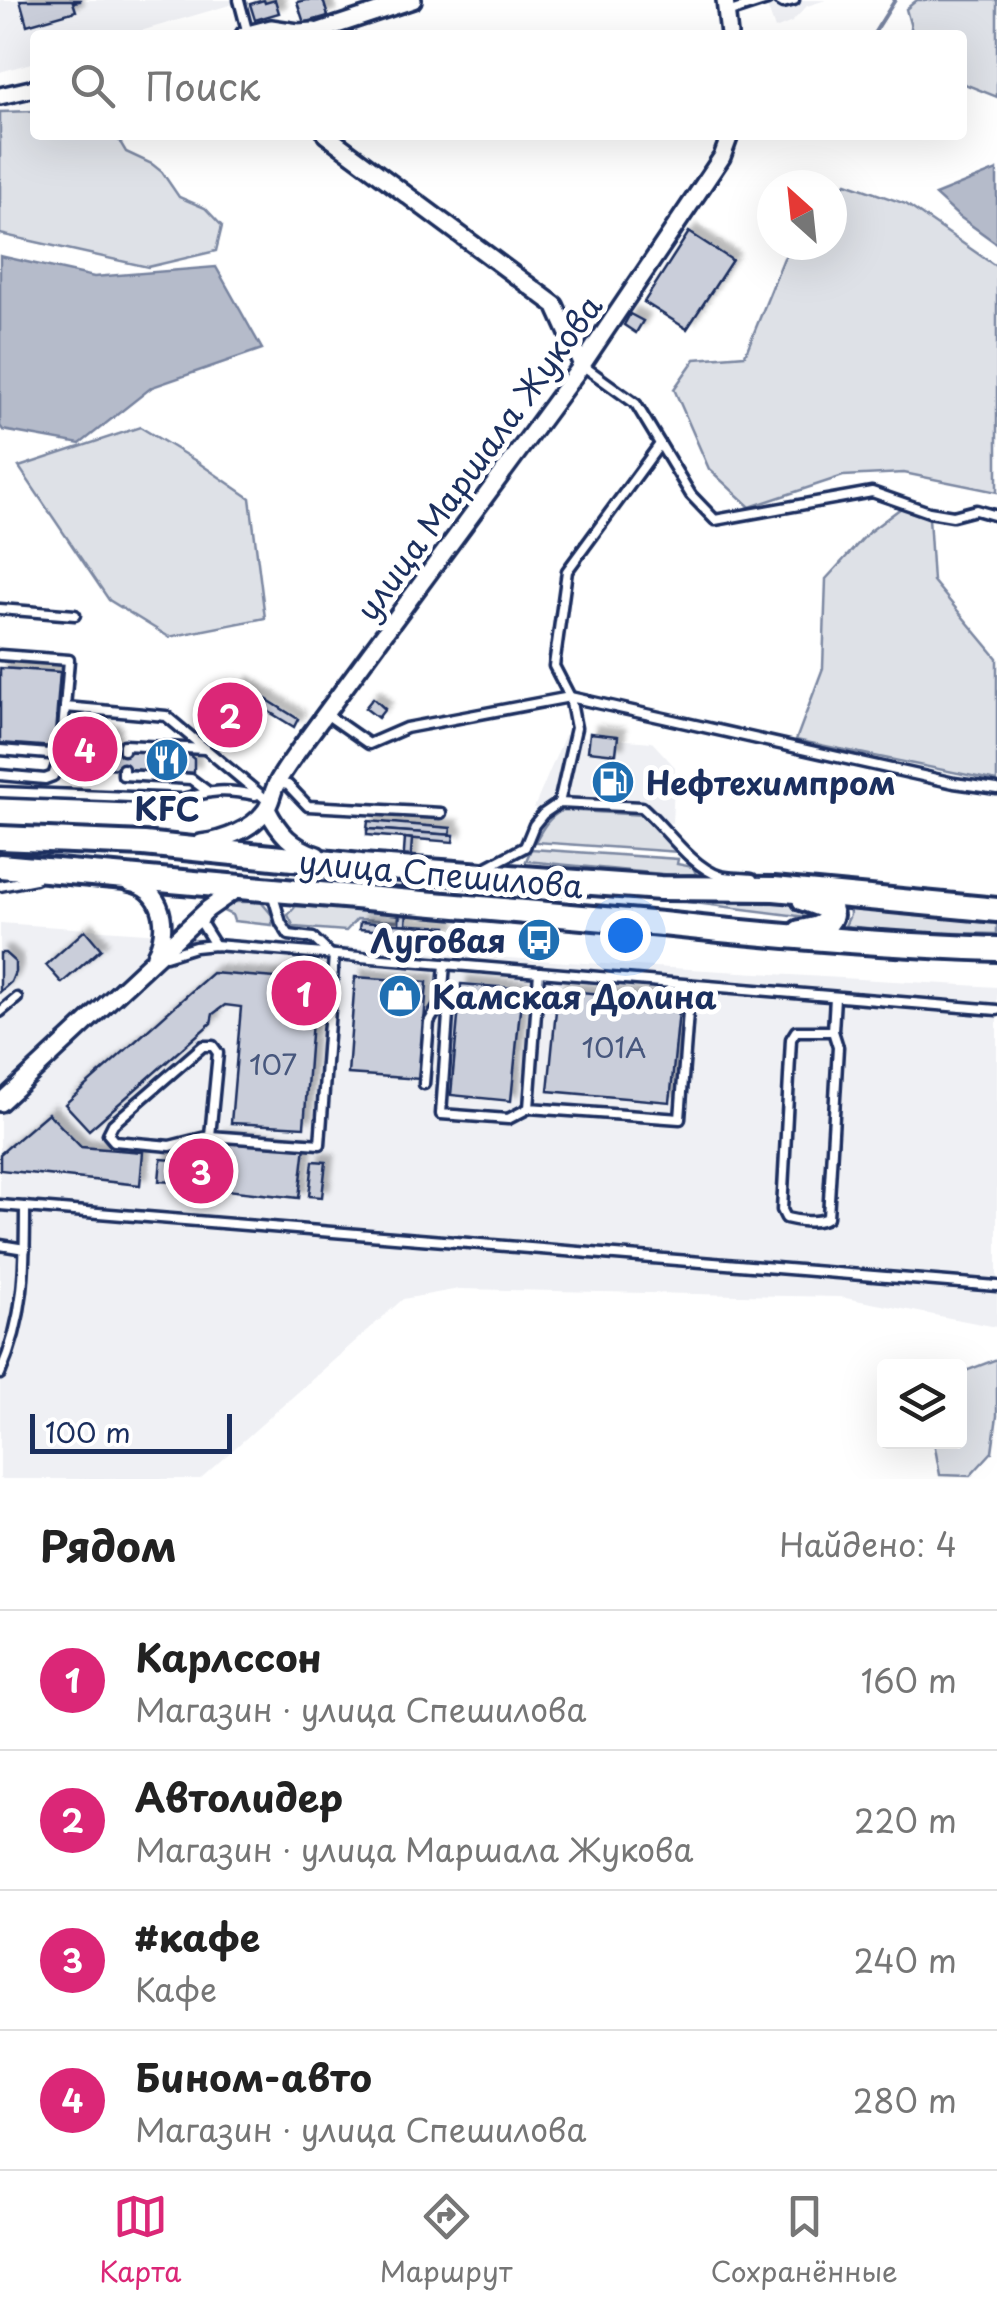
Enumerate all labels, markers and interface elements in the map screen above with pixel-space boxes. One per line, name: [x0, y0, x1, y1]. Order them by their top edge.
search box: [30, 30, 967, 140]
text: Поиск: [145, 57, 260, 114]
icon: search: [65, 58, 120, 113]
north arrow: [757, 170, 847, 260]
street label: улица Маршала Жукова: [343, 284, 613, 630]
pin: 2: [198, 678, 262, 752]
pin: 4: [52, 712, 118, 786]
restaurant icon: KFC: [144, 737, 190, 783]
place label: Нефтехимпром: [646, 758, 896, 806]
fuel station icon: Нефтехимпром: [590, 759, 636, 805]
place label: KFC: [134, 784, 200, 832]
street label: улица Спешилова: [297, 837, 585, 909]
your location: [600, 910, 651, 961]
place label: Луговая: [370, 916, 506, 964]
bus stop icon: Луговая: [516, 917, 562, 963]
pin: 1: [272, 956, 336, 1030]
place label: Камская Долина: [432, 972, 717, 1020]
shop icon: Камская Долина: [377, 973, 423, 1019]
house number: 101А: [581, 1025, 647, 1068]
house number: 107: [249, 1042, 297, 1085]
pin: 3: [168, 1134, 234, 1208]
map controls: [877, 1359, 967, 1449]
button: layers: [877, 1359, 967, 1449]
scale bar: [30, 1409, 232, 1454]
text: 100 m: [45, 1410, 131, 1453]
text: Рядом: [40, 1513, 177, 1576]
text: Найдено: 4: [779, 1520, 957, 1568]
text: Карлссон: [135, 1628, 321, 1685]
text: 1: [65, 1656, 80, 1704]
text: 160 m: [861, 1656, 957, 1704]
text: Магазин · улица Спешилова: [135, 1685, 586, 1733]
text: Автолидер: [135, 1768, 343, 1825]
text: 2: [61, 1796, 84, 1844]
text: 220 m: [854, 1796, 957, 1844]
text: Магазин · улица Маршала Жукова: [135, 1825, 693, 1873]
text: #кафе: [135, 1908, 260, 1965]
text: 3: [62, 1936, 83, 1984]
text: 240 m: [854, 1936, 957, 1984]
text: Кафе: [135, 1965, 217, 2013]
text: Бином-авто: [135, 2048, 372, 2105]
text: 4: [62, 2076, 83, 2124]
text: 280 m: [853, 2076, 957, 2124]
text: Магазин · улица Спешилова: [135, 2105, 586, 2153]
tab: Карта: [99, 2189, 181, 2292]
tab: Маршрут: [380, 2189, 512, 2292]
tab: Сохранённые: [711, 2189, 898, 2292]

